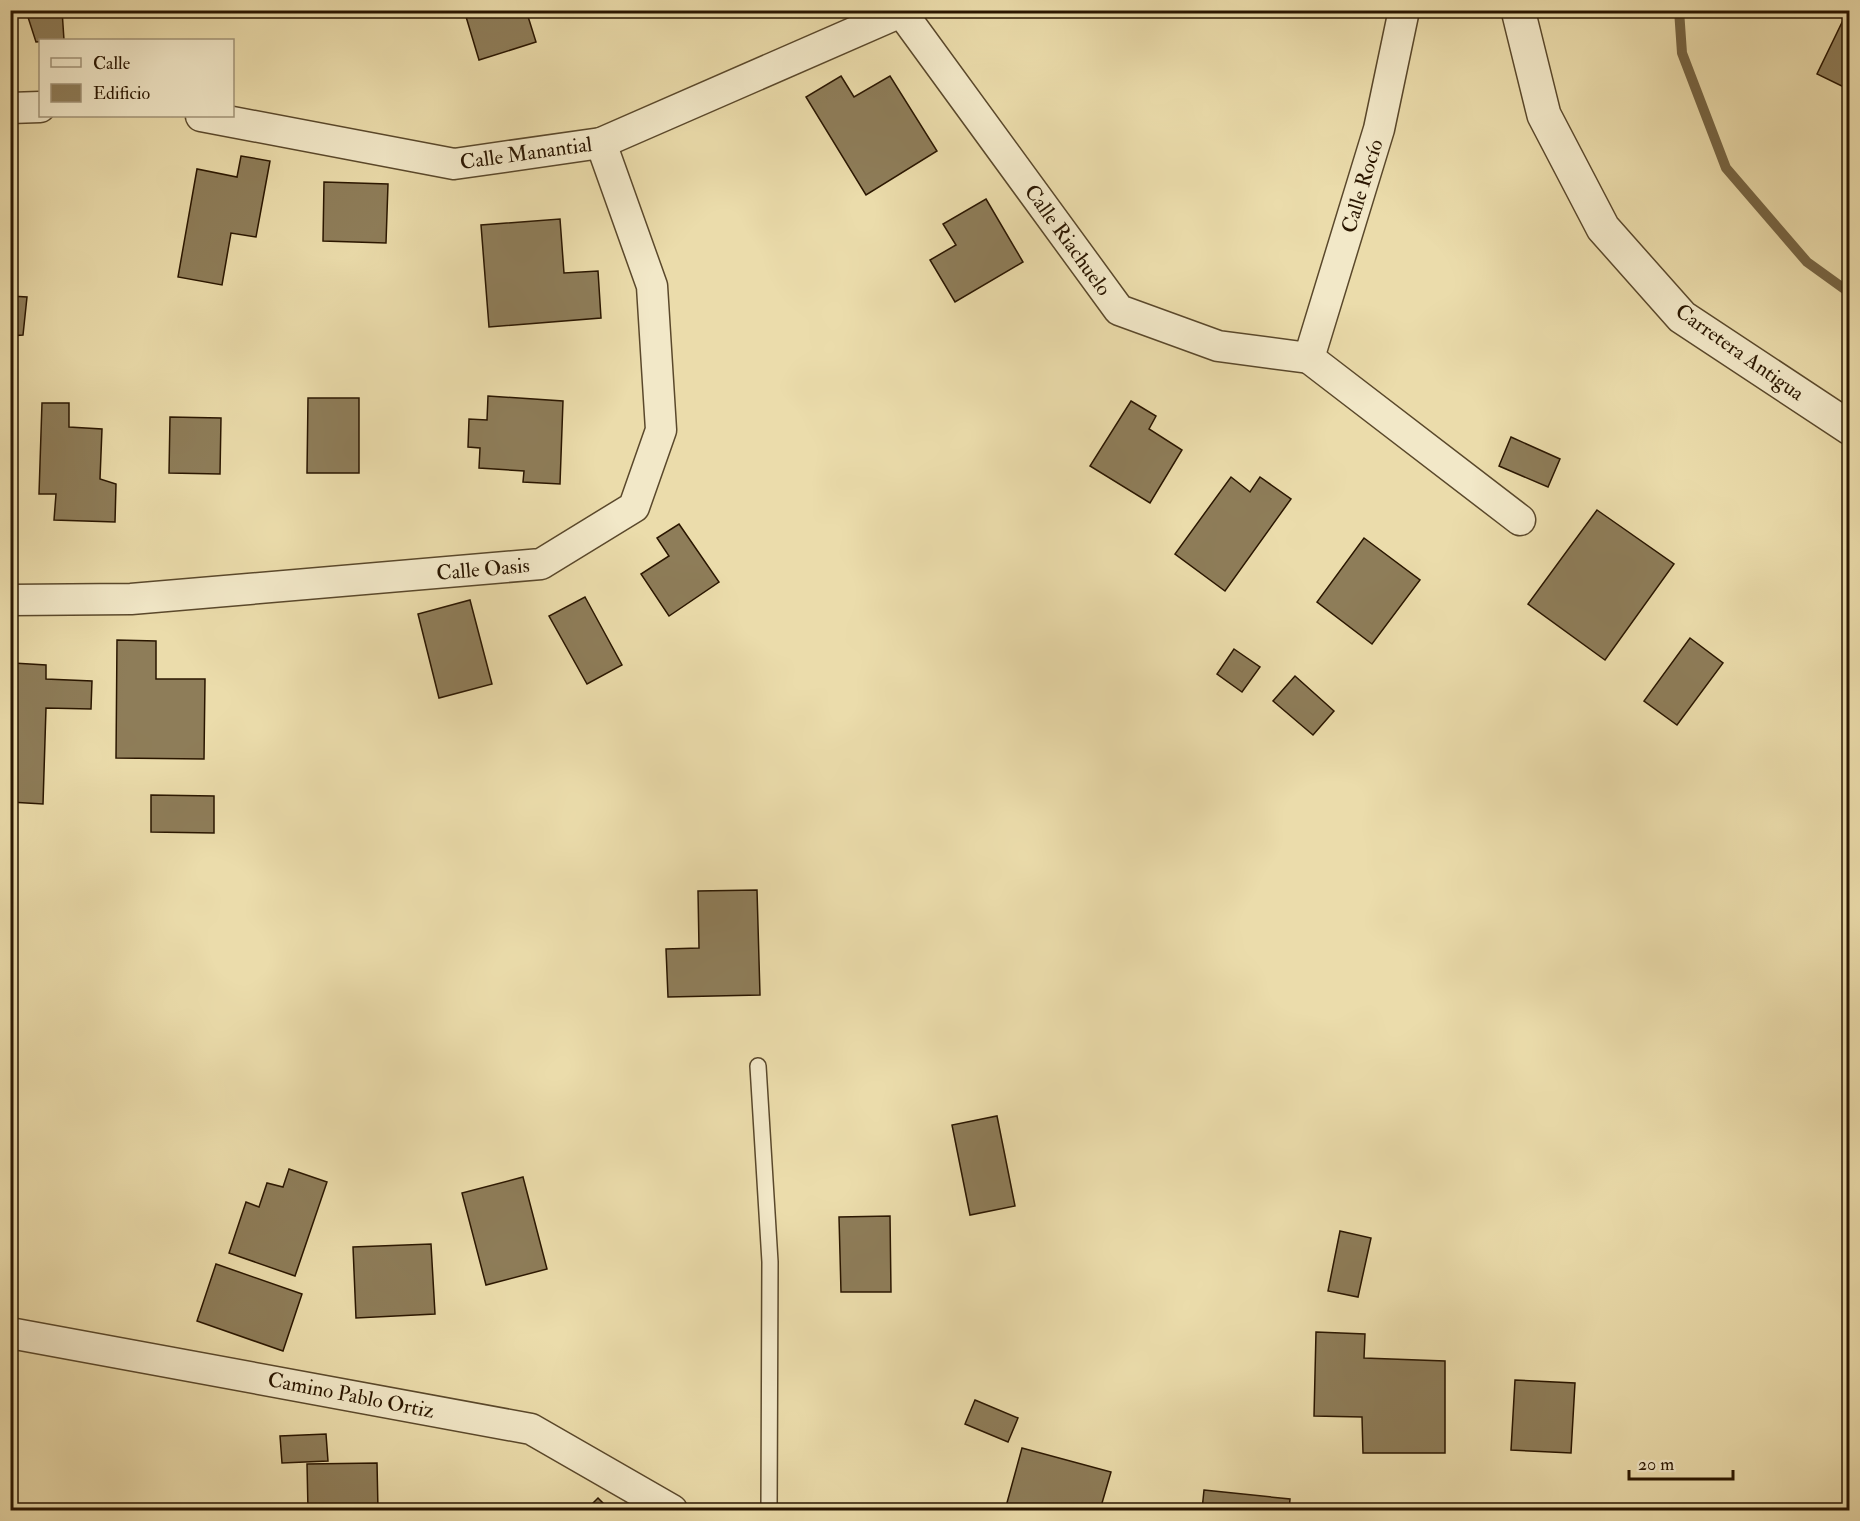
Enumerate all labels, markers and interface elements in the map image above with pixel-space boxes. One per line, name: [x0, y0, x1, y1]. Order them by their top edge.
legend: [39, 39, 234, 117]
text: Calle: [93, 52, 131, 75]
text: Edificio: [93, 82, 150, 105]
street label: Calle Manantial: [458, 131, 595, 176]
street label: Calle Rocío: [1335, 136, 1390, 236]
street label: Calle Riachuelo: [1018, 179, 1117, 301]
street label: Carretera Antigua: [1670, 298, 1810, 407]
street label: Calle Oasis: [435, 552, 531, 587]
street label: Camino Pablo Ortiz: [265, 1366, 436, 1425]
scale bar: [1629, 1443, 1732, 1481]
text: 20 m: [1638, 1453, 1674, 1476]

